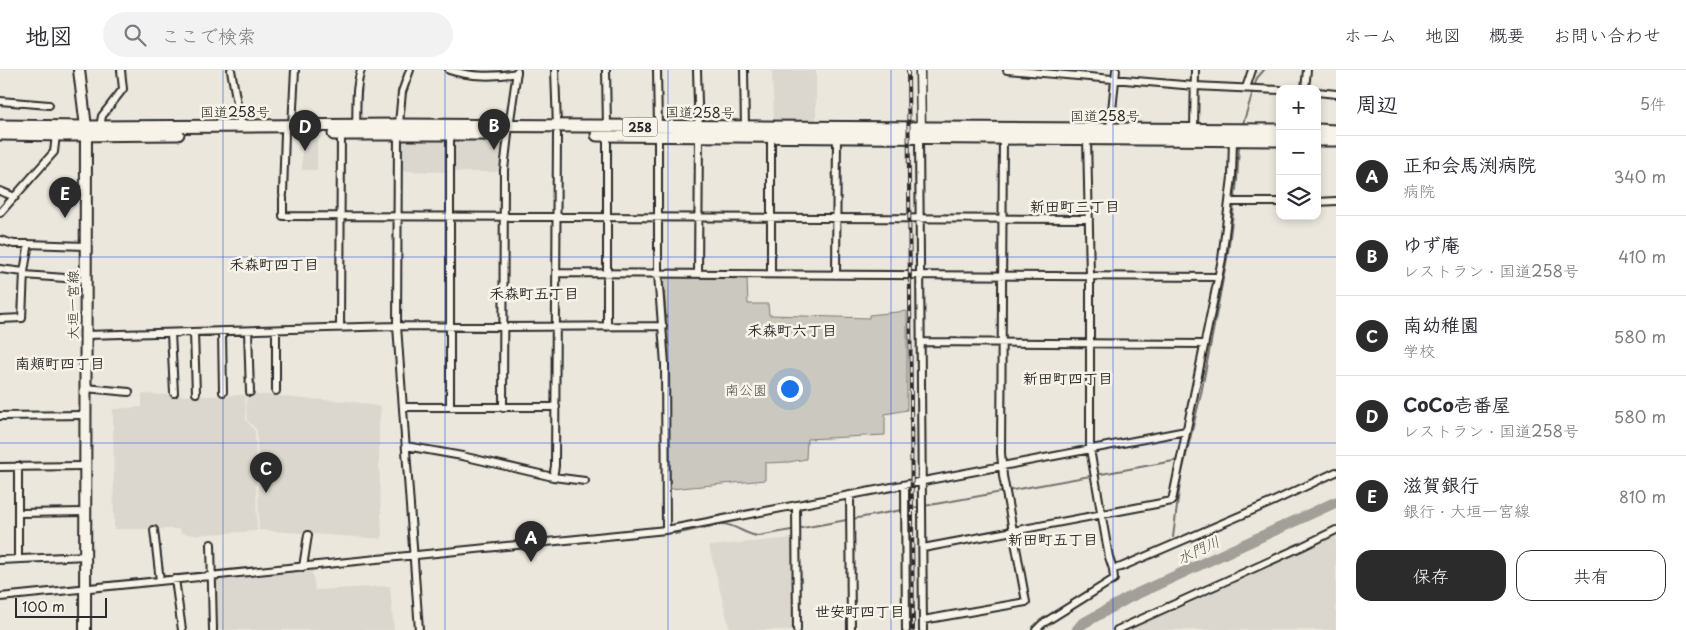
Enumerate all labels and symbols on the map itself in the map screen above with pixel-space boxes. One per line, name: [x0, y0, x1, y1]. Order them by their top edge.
street label: 国道258号: [200, 101, 270, 122]
street label: 国道258号: [665, 101, 735, 123]
street label: 国道258号: [1070, 105, 1140, 126]
pin: B: [478, 109, 510, 150]
pin: D: [289, 110, 321, 151]
road number: 258: [622, 118, 658, 136]
pin: E: [49, 177, 81, 218]
district label: 新田町三丁目: [1030, 194, 1120, 217]
district label: 禾森町四丁目: [229, 252, 319, 275]
street label: 大垣一宮線: [62, 270, 83, 340]
district label: 禾森町五丁目: [489, 281, 579, 304]
district label: 禾森町六丁目: [747, 318, 837, 341]
district label: 南頬町四丁目: [15, 351, 105, 374]
district label: 新田町四丁目: [1023, 366, 1113, 389]
your location: [777, 376, 803, 402]
park label: 南公園: [725, 379, 767, 400]
pin: C: [250, 452, 282, 493]
pin: A: [515, 521, 547, 562]
district label: 新田町五丁目: [1008, 527, 1098, 550]
water label: 水門川: [1173, 529, 1223, 569]
scale bar: [15, 595, 108, 618]
district label: 世安町四丁目: [815, 599, 905, 622]

